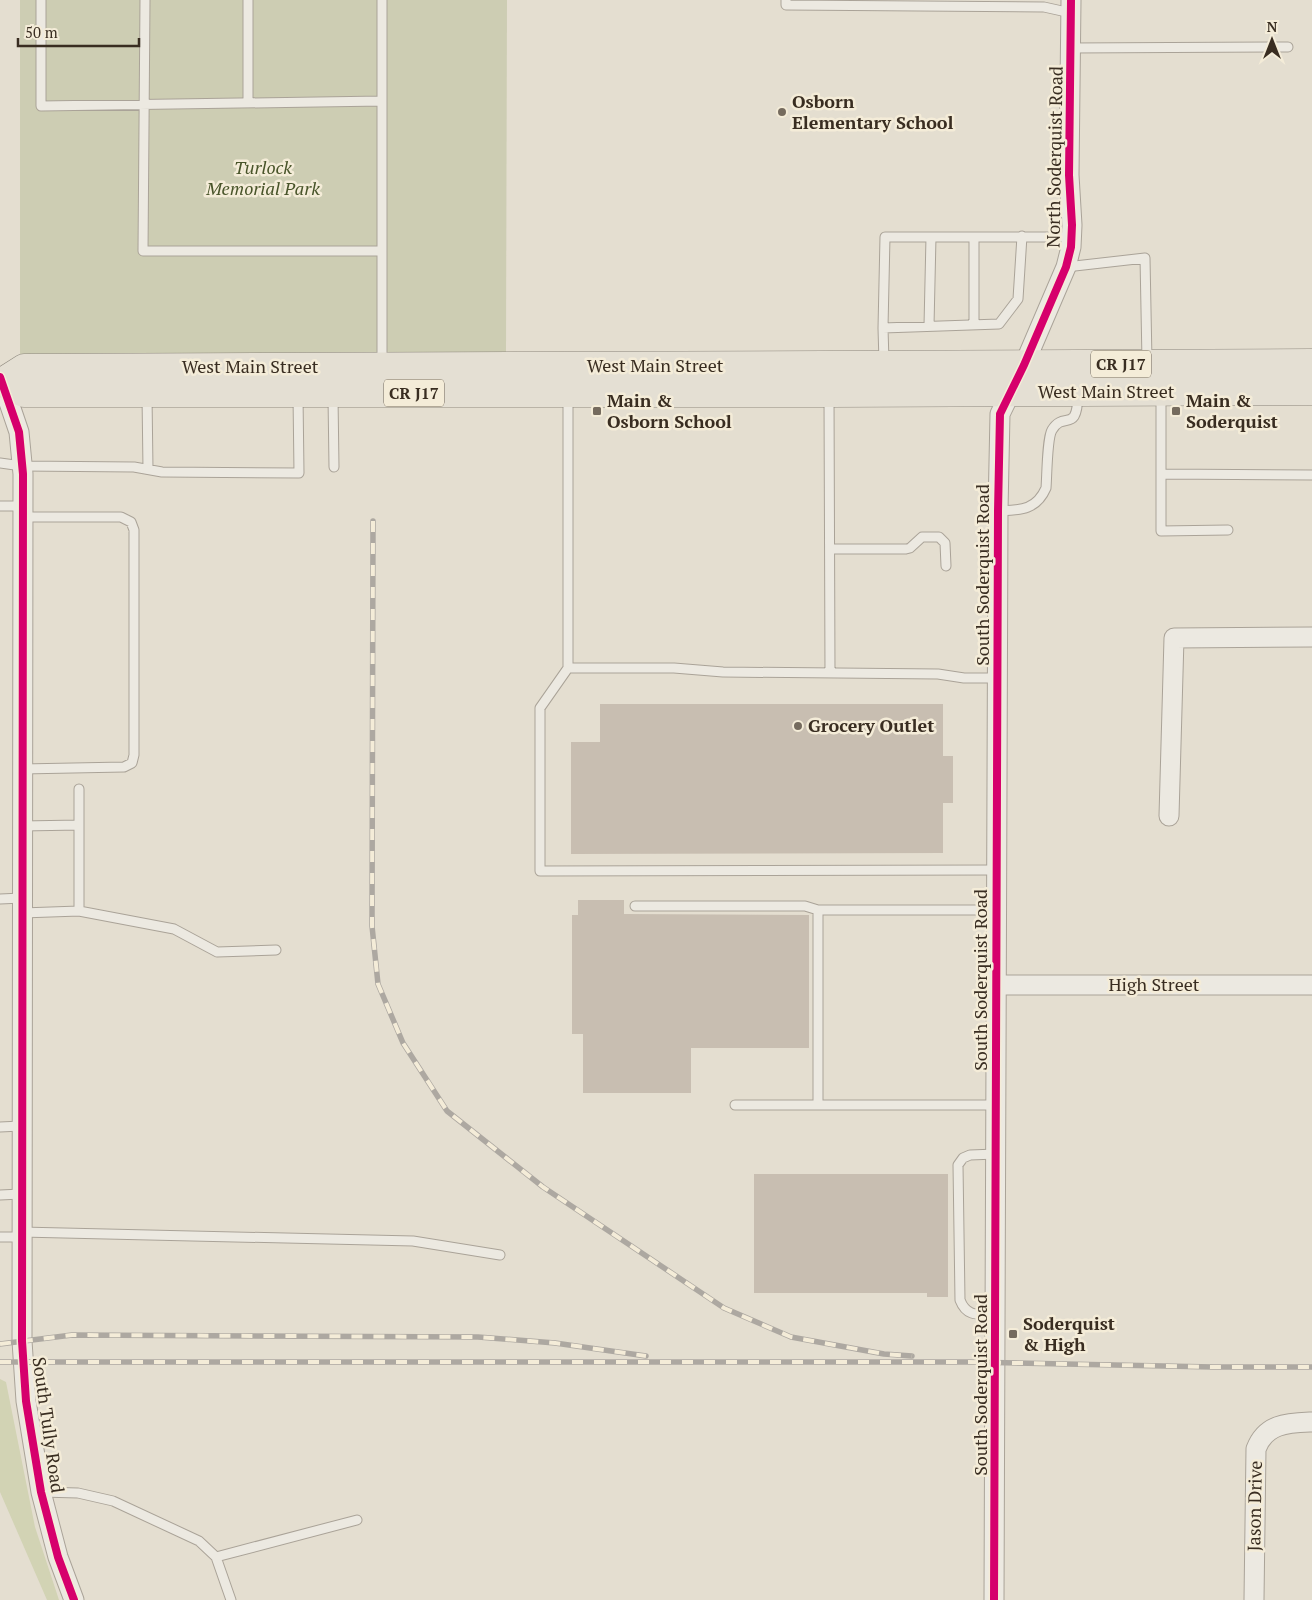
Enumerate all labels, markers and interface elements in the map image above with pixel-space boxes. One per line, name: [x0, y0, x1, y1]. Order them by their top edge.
scale bar: [18, 15, 139, 47]
north arrow: [1247, 15, 1297, 65]
text: N: [1267, 17, 1278, 36]
text: 50 m: [25, 22, 58, 42]
street label: North Soderquist Road: [1040, 66, 1068, 248]
place label: Osborn Elementary School: [792, 89, 954, 134]
marker: Osborn Elementary School: [776, 106, 788, 118]
park label: Turlock Memorial Park: [205, 155, 320, 200]
road number: CR J17: [1091, 350, 1151, 378]
street label: West Main Street: [587, 353, 724, 377]
street label: West Main Street: [182, 354, 319, 378]
road number: CR J17: [384, 379, 444, 406]
street label: West Main Street: [1038, 379, 1175, 403]
place label: Main & Osborn School: [607, 388, 732, 433]
place label: Main & Soderquist: [1186, 388, 1278, 433]
marker: Main & Osborn School: [591, 405, 603, 417]
marker: Main & Soderquist: [1170, 405, 1182, 417]
street label: South Soderquist Road: [970, 484, 994, 666]
place label: Grocery Outlet: [808, 713, 934, 737]
marker: Grocery Outlet: [792, 720, 804, 732]
street label: South Soderquist Road: [968, 889, 992, 1071]
street label: High Street: [1109, 972, 1200, 996]
street label: South Soderquist Road: [968, 1294, 992, 1476]
place label: Soderquist & High: [1023, 1311, 1115, 1356]
marker: Soderquist & High: [1007, 1328, 1019, 1340]
street label: South Tully Road: [28, 1355, 70, 1494]
street label: Jason Drive: [1241, 1460, 1267, 1552]

